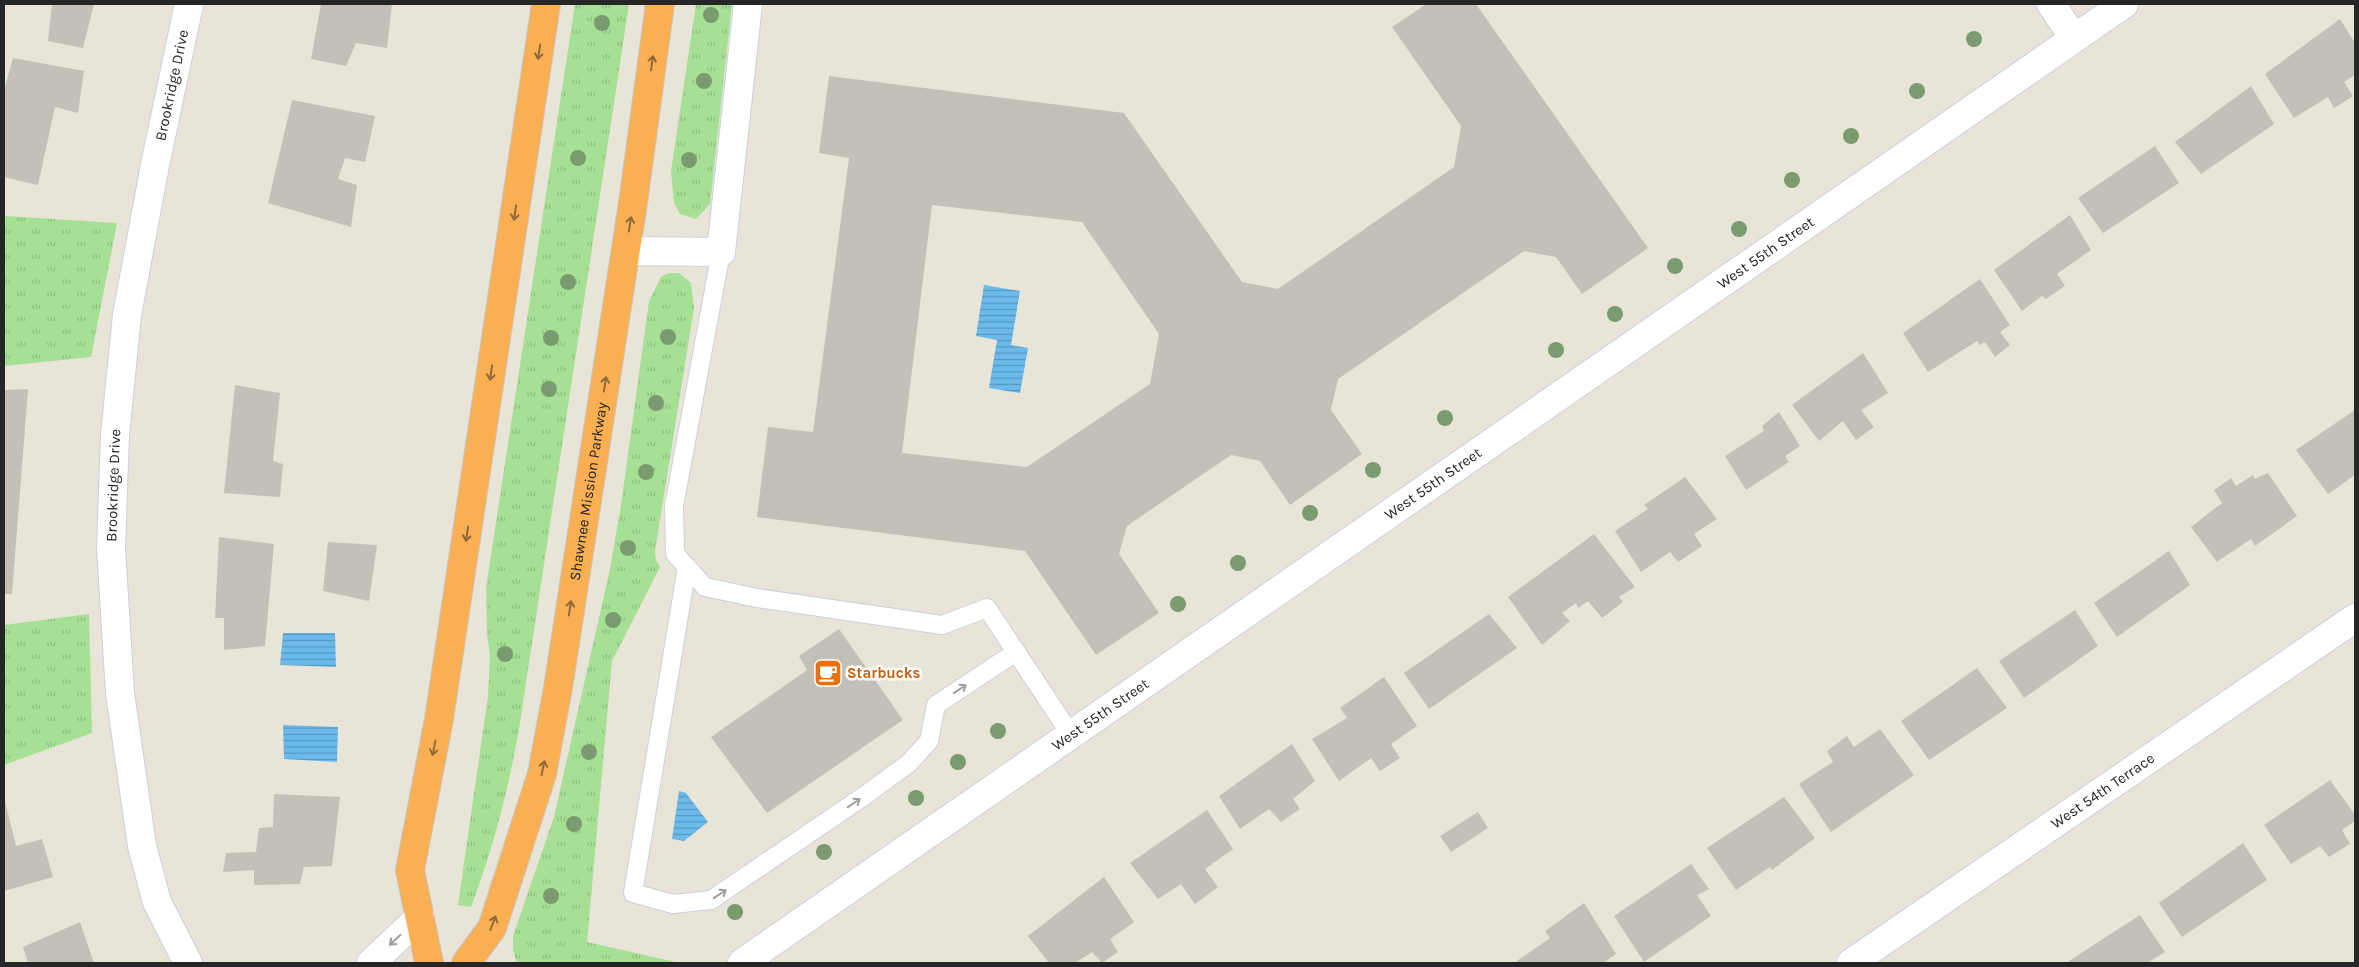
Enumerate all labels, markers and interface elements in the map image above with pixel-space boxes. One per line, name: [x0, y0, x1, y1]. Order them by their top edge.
street label: Brookridge Drive: [151, 28, 192, 143]
one-way arrow: [533, 44, 543, 60]
one-way arrow: [647, 55, 657, 71]
one-way arrow: [509, 204, 519, 220]
street label: West 55th Street: [1714, 213, 1818, 293]
one-way arrow: [625, 216, 635, 232]
one-way arrow: [485, 365, 495, 381]
one-way arrow: [600, 377, 610, 393]
street label: Shawnee Mission Parkway: [566, 401, 611, 582]
street label: Brookridge Drive: [102, 428, 125, 542]
street label: West 55th Street: [1381, 443, 1485, 523]
one-way arrow: [461, 526, 471, 542]
one-way arrow: [566, 601, 576, 617]
cafe icon: Starbucks: [813, 658, 843, 688]
place label: Starbucks: [847, 664, 921, 682]
street label: West 55th Street: [1048, 674, 1153, 754]
one-way arrow: [952, 684, 966, 694]
one-way arrow: [428, 739, 438, 755]
street label: West 54th Terrace: [2047, 749, 2158, 832]
one-way arrow: [539, 761, 548, 777]
one-way arrow: [847, 798, 861, 808]
one-way arrow: [712, 889, 726, 899]
one-way arrow: [489, 916, 498, 931]
one-way arrow: [389, 934, 402, 946]

